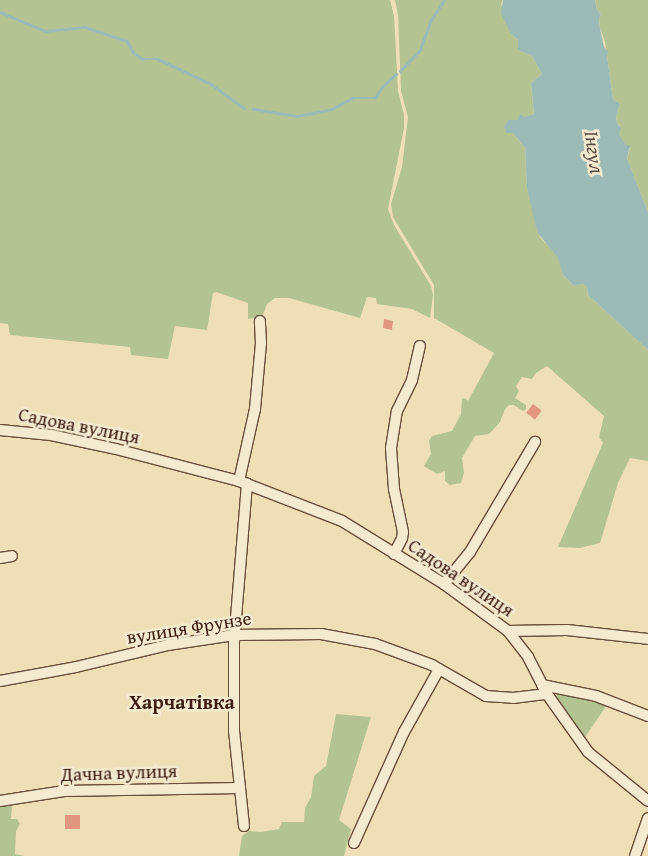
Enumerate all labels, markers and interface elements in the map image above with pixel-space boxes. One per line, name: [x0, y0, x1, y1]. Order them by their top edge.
water label: Інгул: [580, 129, 610, 175]
street label: Садова вулиця: [16, 403, 142, 449]
street label: Садова вулиця: [404, 534, 518, 622]
street label: вулиця Фрунзе: [125, 607, 253, 649]
district label: Харчатівка: [129, 689, 235, 713]
street label: Дачна вулиця: [60, 760, 178, 786]

